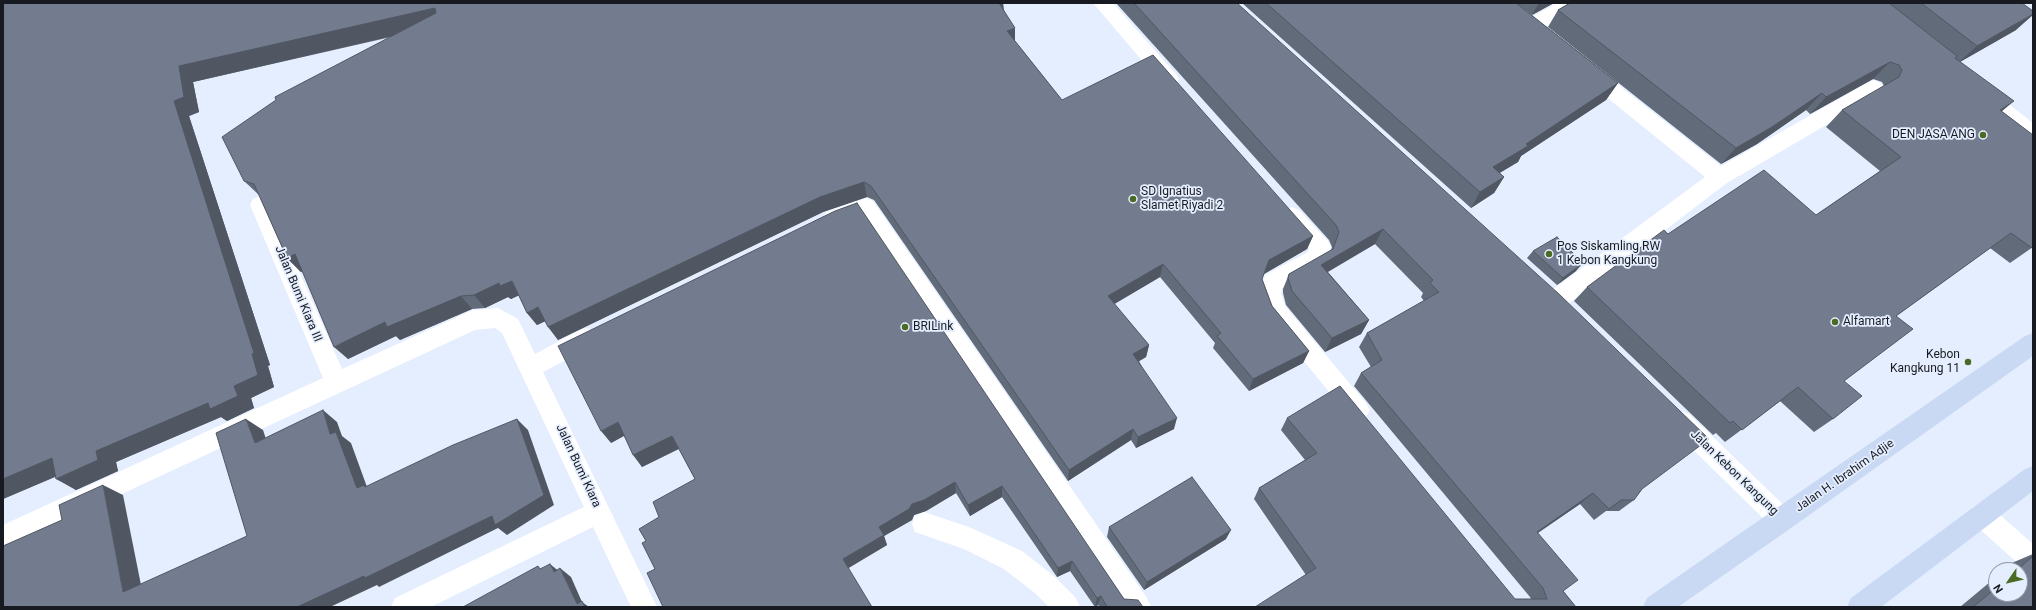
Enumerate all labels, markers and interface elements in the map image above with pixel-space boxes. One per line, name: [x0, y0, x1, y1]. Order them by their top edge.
place label: DEN JASA ANG: [1892, 128, 1975, 142]
marker: DEN JASA ANG: [1978, 130, 1988, 140]
place label: SD Ignatius Slamet Riyadi 2: [1141, 185, 1223, 213]
marker: SD Ignatius Slamet Riyadi 2: [1128, 194, 1138, 204]
place label: Pos Siskamling RW 1 Kebon Kangkung: [1557, 240, 1660, 268]
street label: Jalan Bumi Kiara III: [271, 244, 325, 344]
marker: Pos Siskamling RW 1 Kebon Kangkung: [1544, 249, 1554, 259]
place label: Alfamart: [1843, 315, 1890, 329]
marker: Alfamart: [1830, 317, 1840, 327]
place label: BRILink: [913, 320, 953, 334]
marker: BRILink: [900, 322, 910, 332]
place label: Kebon Kangkung 11: [1890, 348, 1960, 376]
marker: Kebon Kangkung 11: [1963, 357, 1973, 367]
street label: Jalan Bumi Kiara: [552, 422, 604, 510]
street label: Jalan Kebon Kangung: [1687, 427, 1781, 519]
street label: Jalan H. Ibrahim Adjie: [1793, 437, 1897, 515]
north arrow: [1988, 562, 2028, 602]
text: N: [1991, 582, 2006, 595]

